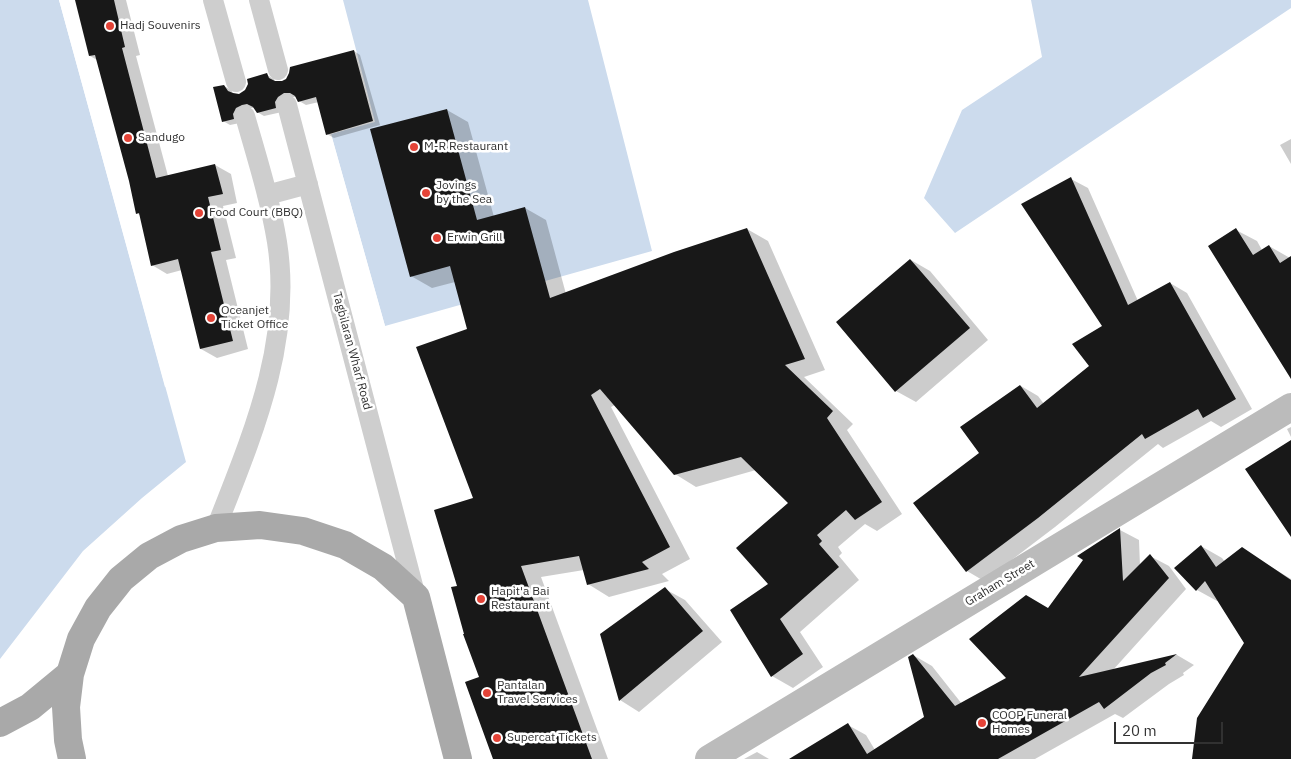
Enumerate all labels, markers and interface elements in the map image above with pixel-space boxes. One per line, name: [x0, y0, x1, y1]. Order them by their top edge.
place label: Hadj Souvenirs: [120, 19, 201, 33]
marker: Hadj Souvenirs: [104, 20, 116, 32]
place label: Sandugo: [138, 131, 185, 145]
marker: Sandugo: [122, 132, 134, 144]
place label: M-R Restaurant: [424, 140, 508, 154]
marker: M-R Restaurant: [408, 141, 420, 153]
place label: Jovings by the Sea: [436, 179, 492, 207]
marker: Jovings by the Sea: [420, 187, 432, 199]
place label: Food Court (BBQ): [209, 206, 303, 220]
marker: Food Court (BBQ): [193, 207, 205, 219]
place label: Erwin Grill: [447, 231, 503, 245]
marker: Erwin Grill: [431, 232, 443, 244]
street label: Tagbilaran Wharf Road: [329, 290, 375, 412]
place label: Oceanjet Ticket Office: [221, 304, 288, 332]
marker: Oceanjet Ticket Office: [205, 312, 217, 324]
street label: Graham Street: [963, 557, 1037, 609]
place label: Hapit'a Bai Restaurant: [491, 585, 550, 613]
marker: Hapit'a Bai Restaurant: [475, 593, 487, 605]
place label: Pantalan Travel Services: [497, 679, 578, 707]
marker: Pantalan Travel Services: [481, 687, 493, 699]
place label: COOP Funeral Homes: [992, 709, 1067, 737]
scale bar: [1116, 712, 1225, 744]
marker: COOP Funeral Homes: [976, 717, 988, 729]
text: 20 m: [1122, 721, 1157, 740]
place label: Supercat Tickets: [507, 731, 597, 745]
marker: Supercat Tickets: [491, 732, 503, 744]

